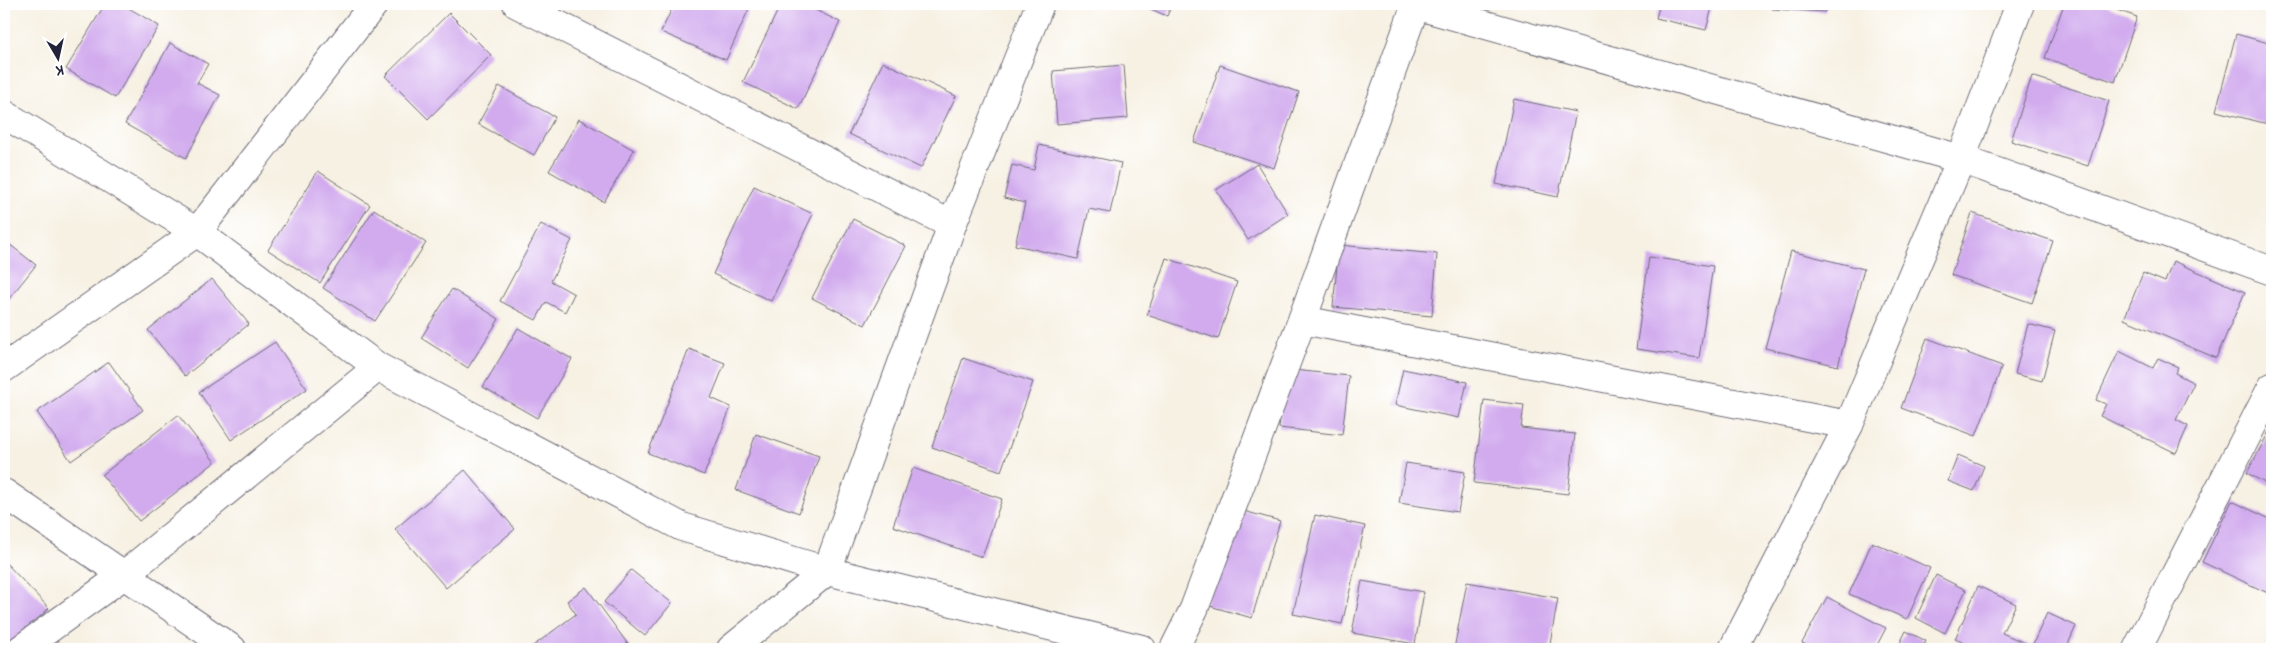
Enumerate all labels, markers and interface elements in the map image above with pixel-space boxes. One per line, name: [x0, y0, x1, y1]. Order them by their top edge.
north arrow: [32, 32, 82, 82]
text: K: [54, 61, 65, 81]

